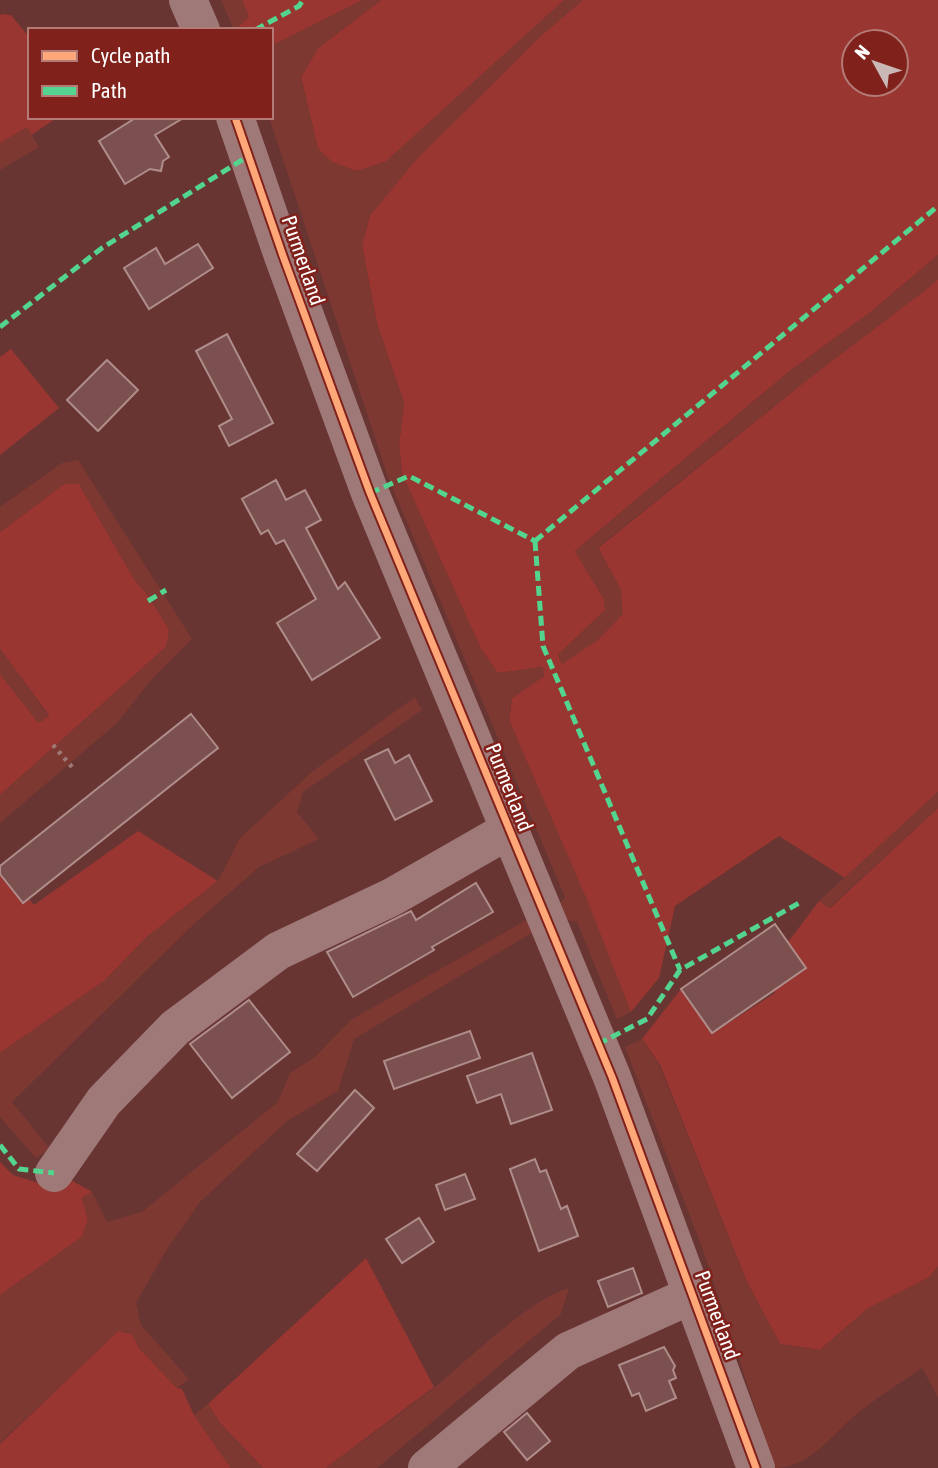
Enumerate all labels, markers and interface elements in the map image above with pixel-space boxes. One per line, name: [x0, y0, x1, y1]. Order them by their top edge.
legend: [28, 28, 273, 119]
north arrow: [840, 28, 910, 98]
text: N: [850, 41, 874, 63]
text: Cycle path: [91, 43, 170, 67]
text: Path: [91, 78, 127, 102]
street label: Purmerland: [278, 212, 330, 308]
street label: Purmerland: [481, 739, 539, 835]
street label: Purmerland: [691, 1267, 745, 1363]

